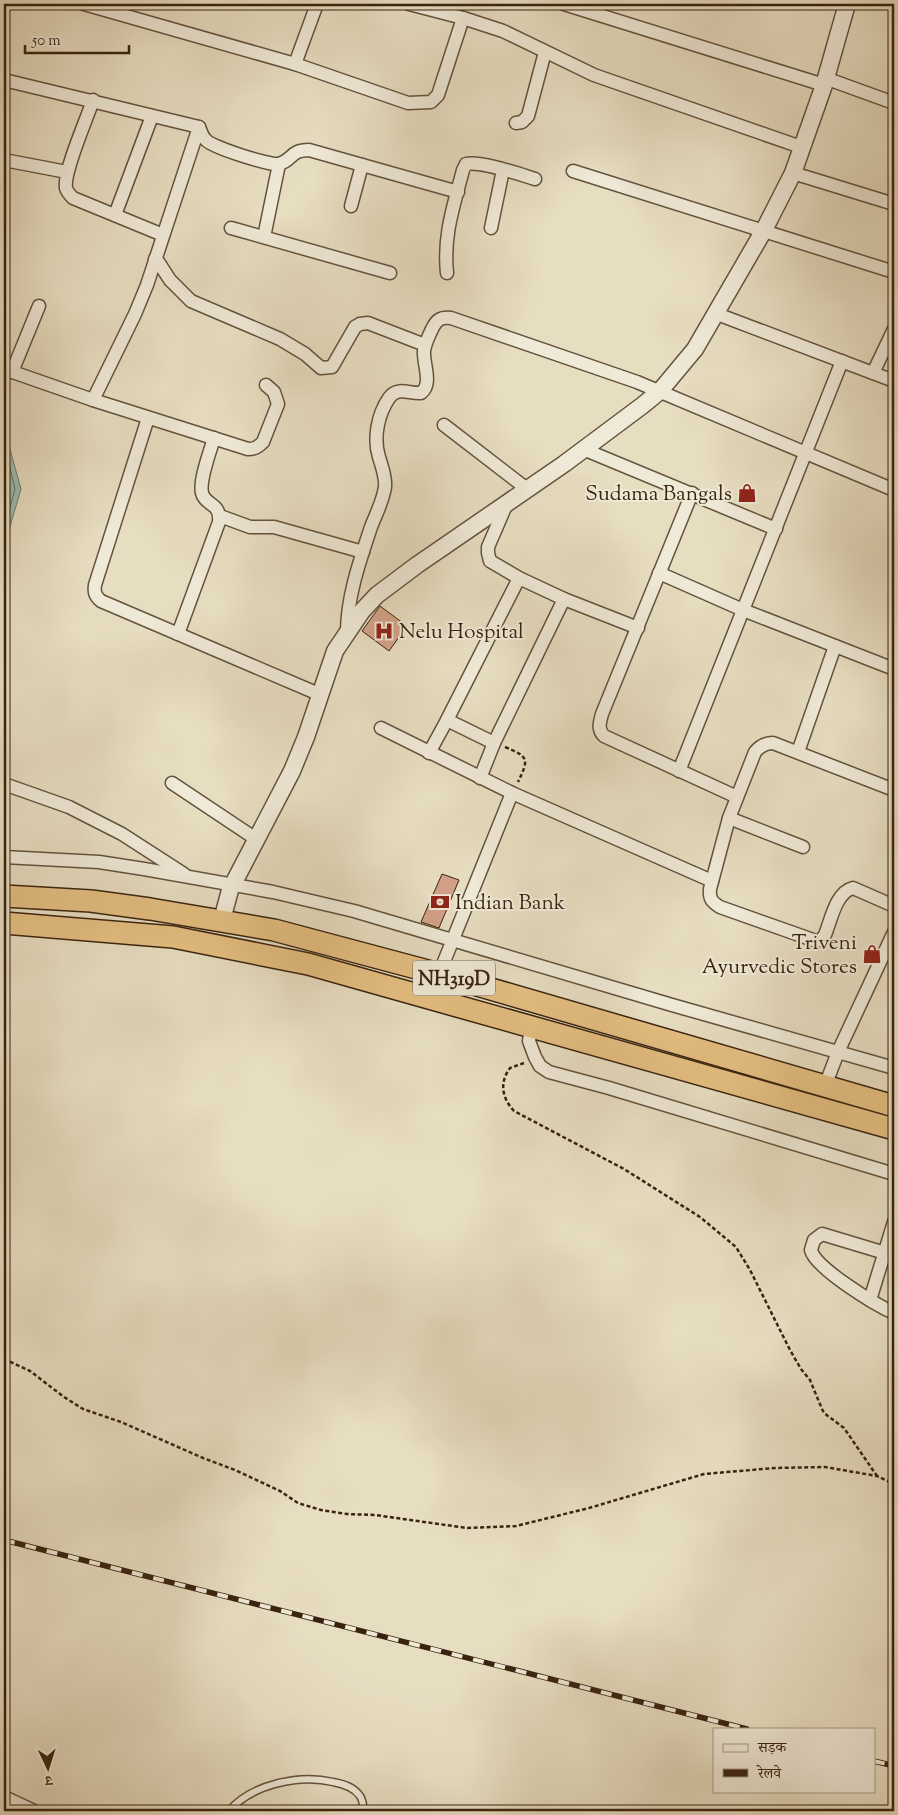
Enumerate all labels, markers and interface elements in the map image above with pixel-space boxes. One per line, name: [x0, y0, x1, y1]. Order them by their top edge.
scale bar: [25, 22, 129, 54]
text: 50 m: [31, 31, 61, 52]
place label: Sudama Bangals: [585, 480, 732, 510]
shop icon: Sudama Bangals: [736, 482, 758, 504]
place label: Nelu Hospital: [399, 618, 524, 648]
hospital icon: Nelu Hospital: [373, 620, 395, 642]
place label: Indian Bank: [455, 889, 566, 919]
bank icon: Indian Bank: [429, 891, 451, 913]
place label: Triveni Ayurvedic Stores: [702, 929, 857, 983]
shop icon: Triveni Ayurvedic Stores: [861, 943, 883, 965]
road number: NH319D: [413, 960, 495, 996]
legend: [713, 1728, 876, 1792]
text: सड़क: [757, 1738, 787, 1759]
north arrow: [22, 1742, 72, 1792]
text: रेलवे: [756, 1764, 782, 1785]
text: उ: [44, 1769, 54, 1789]

